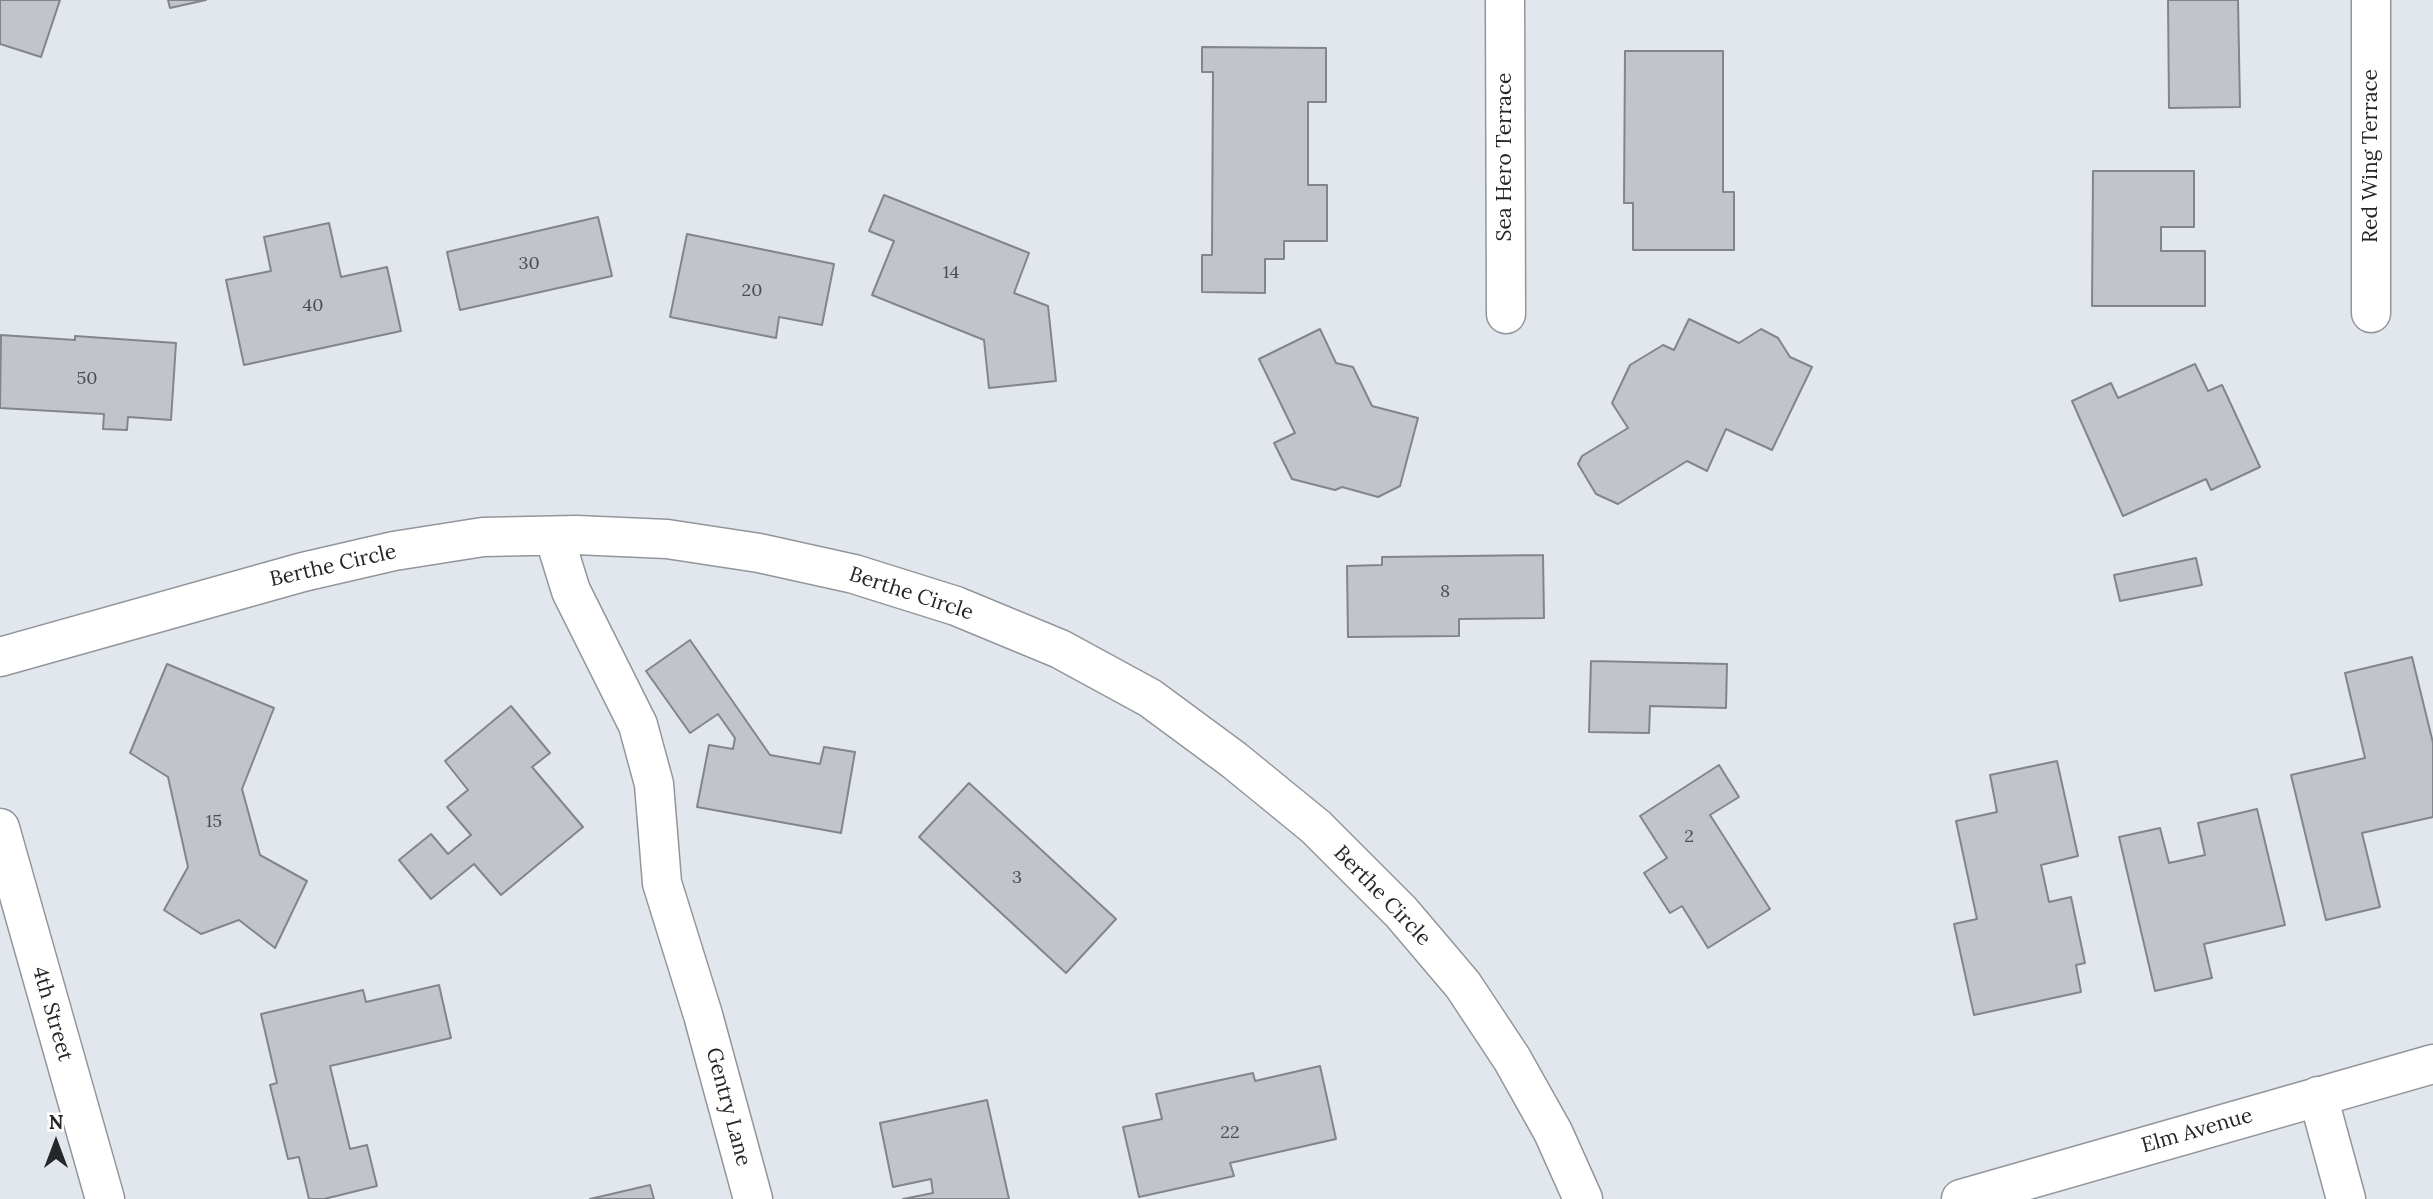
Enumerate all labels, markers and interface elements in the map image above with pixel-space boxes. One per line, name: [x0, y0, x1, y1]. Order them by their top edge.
street label: Red Wing Terrace: [2358, 69, 2384, 243]
street label: Sea Hero Terrace: [1492, 73, 1518, 241]
house number: 30: [518, 253, 540, 275]
house number: 14: [943, 262, 959, 284]
house number: 20: [742, 280, 762, 302]
house number: 40: [303, 295, 323, 317]
house number: 50: [77, 368, 97, 390]
street label: Berthe Circle: [267, 539, 399, 593]
street label: Berthe Circle: [846, 562, 976, 626]
house number: 8: [1440, 581, 1450, 603]
house number: 15: [206, 811, 222, 833]
house number: 2: [1684, 826, 1694, 848]
street label: Berthe Circle: [1328, 841, 1436, 951]
house number: 3: [1012, 867, 1022, 889]
street label: 4th Street: [26, 964, 78, 1064]
street label: Gentry Lane: [700, 1045, 756, 1169]
street label: Elm Avenue: [2139, 1103, 2255, 1159]
north arrow: [21, 1108, 91, 1178]
text: N: [49, 1110, 63, 1134]
house number: 22: [1220, 1122, 1240, 1144]

